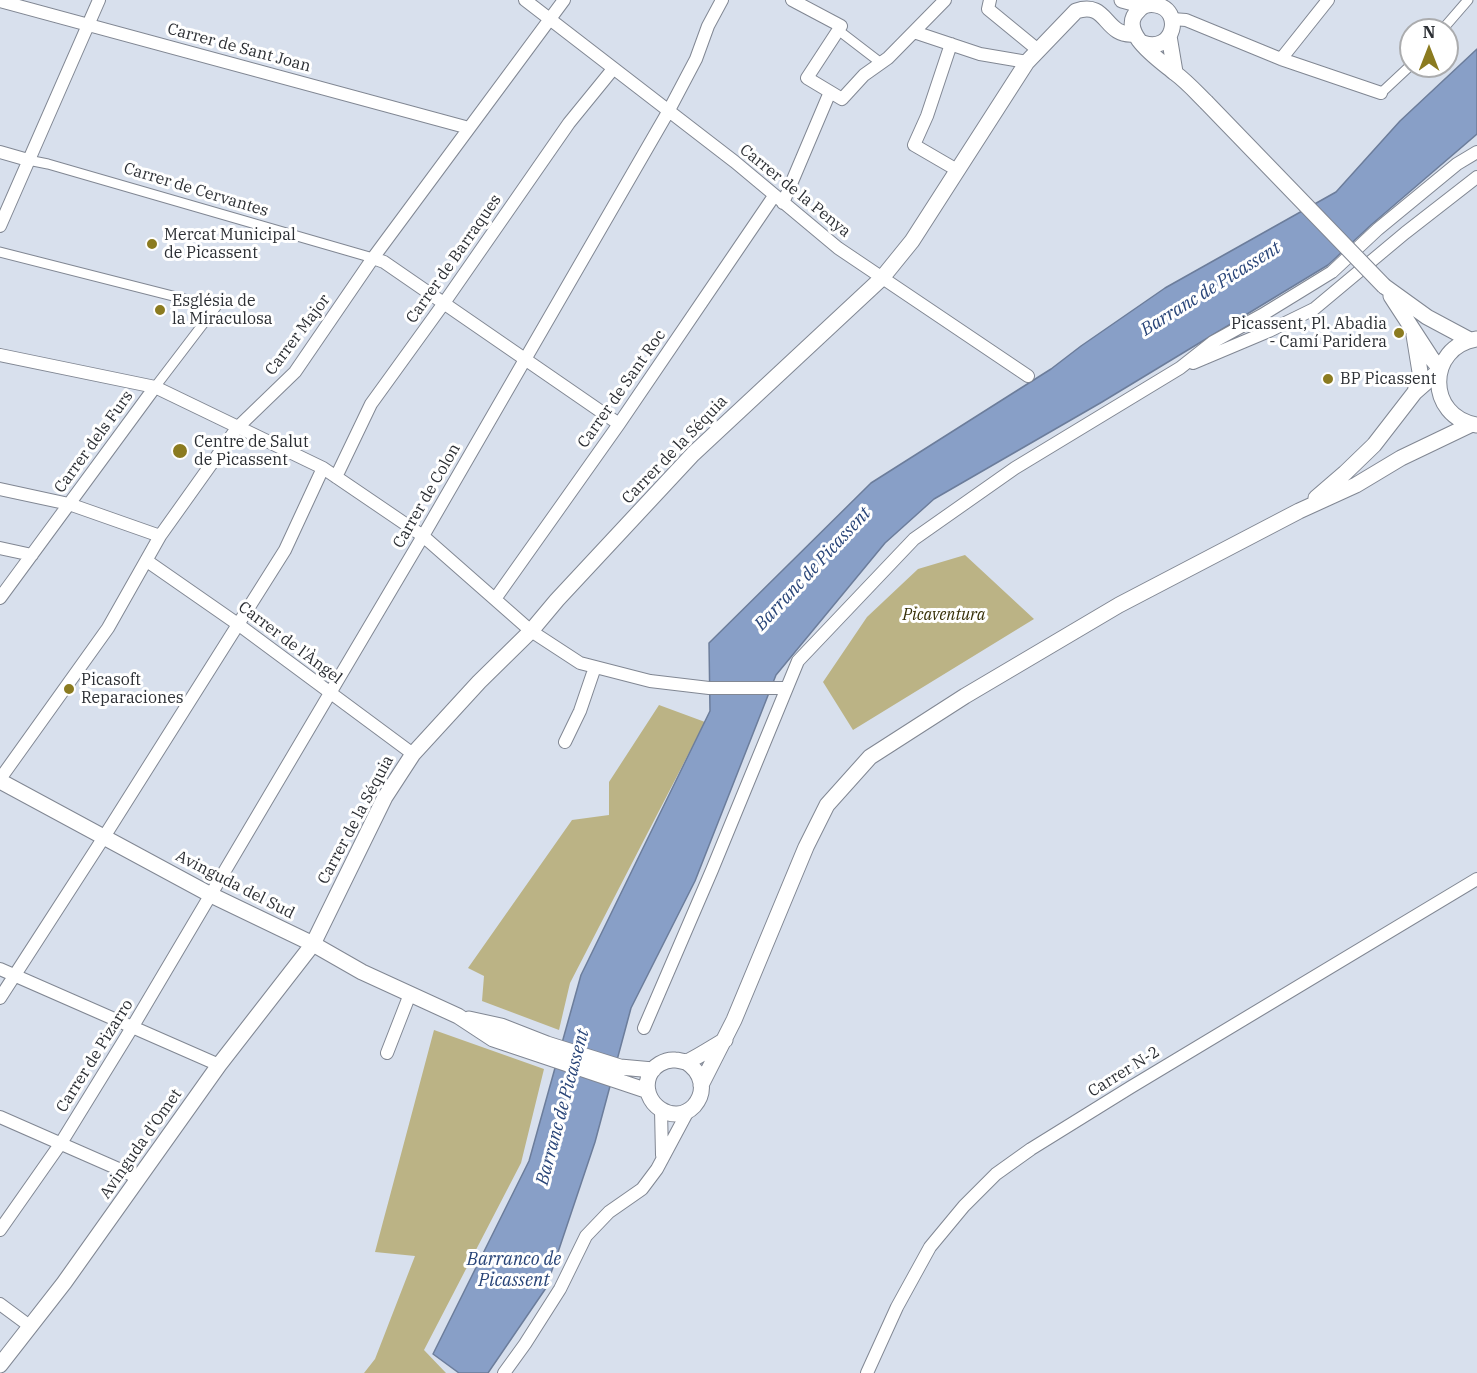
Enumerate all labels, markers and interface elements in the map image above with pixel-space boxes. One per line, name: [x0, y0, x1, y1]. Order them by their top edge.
north arrow: [1399, 18, 1459, 78]
street label: Carrer de Sant Joan: [165, 20, 313, 76]
text: N: [1423, 22, 1435, 42]
street label: Carrer de la Penya: [736, 140, 854, 242]
street label: Carrer de Cervantes: [121, 159, 271, 221]
street label: Carrer de Barraques: [402, 191, 506, 327]
place label: Mercat Municipal de Picassent: [164, 225, 296, 263]
marker: Mercat Municipal de Picassent: [145, 237, 159, 251]
water label: Barranc de Picassent: [1137, 237, 1285, 341]
place label: Església de la Miraculosa: [172, 291, 273, 329]
street label: Carrer Major: [261, 291, 335, 379]
marker: Església de la Miraculosa: [153, 303, 167, 317]
place label: Picassent, Pl. Abadia - Camí Paridera: [1231, 314, 1387, 352]
street label: Carrer de Sant Roc: [574, 326, 670, 452]
marker: Picassent, Pl. Abadia - Camí Paridera: [1392, 326, 1406, 340]
place label: BP Picassent: [1340, 369, 1436, 389]
marker: BP Picassent: [1321, 372, 1335, 386]
street label: Carrer dels Furs: [51, 387, 137, 497]
street label: Carrer de la Séquia: [618, 392, 732, 508]
place label: Centre de Salut de Picassent: [194, 432, 309, 470]
street label: Carrer de Colon: [389, 440, 465, 552]
marker: Centre de Salut de Picassent: [171, 442, 189, 460]
water label: Barranc de Picassent: [750, 503, 876, 635]
street label: Carrer de l'Àngel: [234, 598, 346, 688]
park label: Picaventura: [903, 605, 985, 625]
place label: Picasoft Reparaciones: [81, 670, 184, 708]
marker: Picasoft Reparaciones: [62, 682, 76, 696]
street label: Carrer de la Séquia: [314, 752, 398, 888]
street label: Avinguda del Sud: [172, 847, 298, 923]
street label: Carrer de Pizarro: [53, 996, 137, 1116]
water label: Barranc de Picassent: [532, 1027, 594, 1187]
street label: Carrer N-2: [1085, 1042, 1163, 1102]
street label: Avinguda d'Omet: [96, 1085, 186, 1203]
water label: Barranco de Picassent: [467, 1249, 561, 1292]

